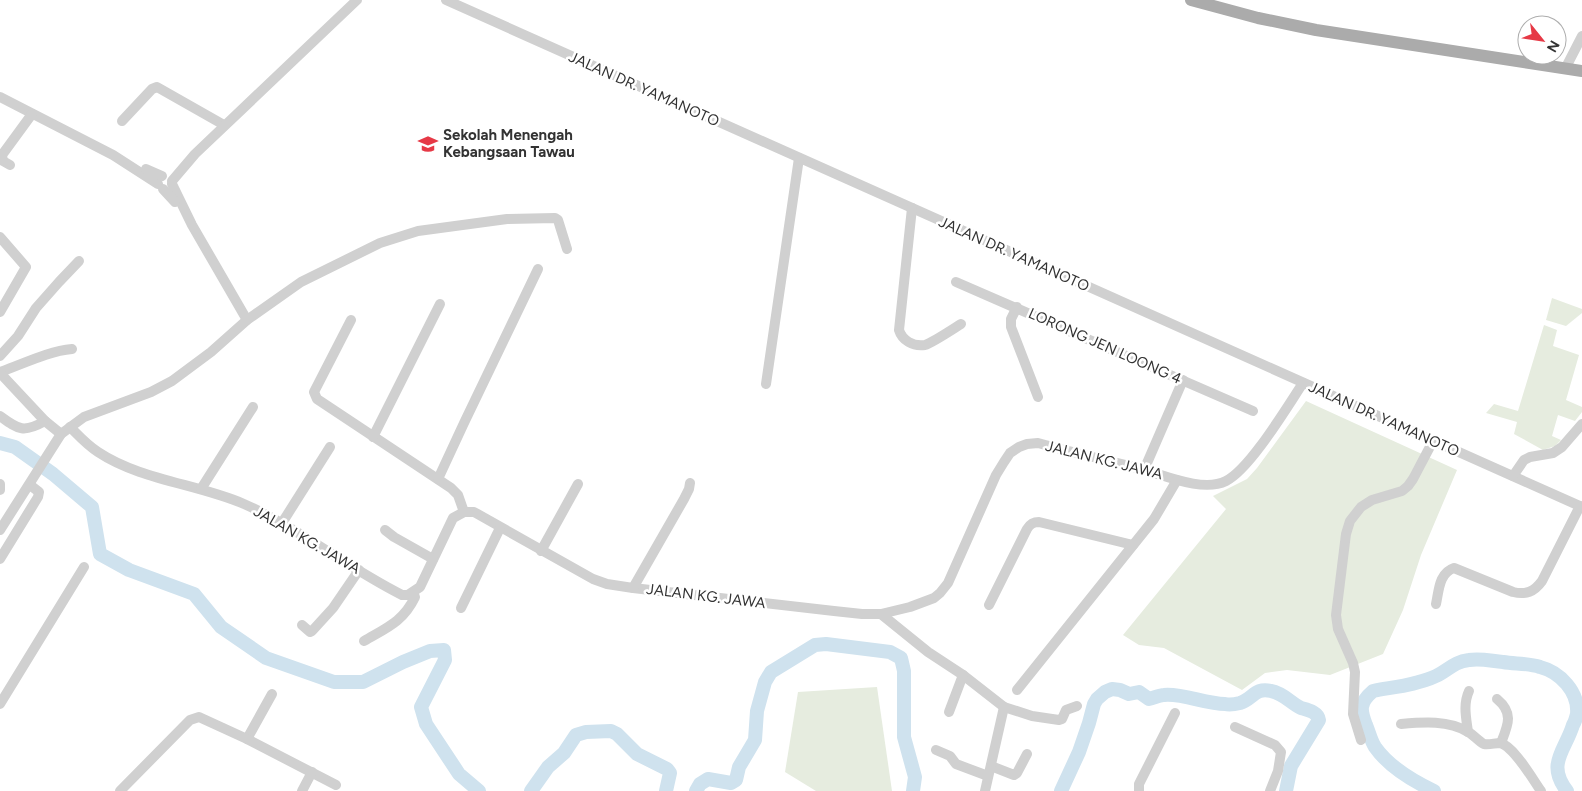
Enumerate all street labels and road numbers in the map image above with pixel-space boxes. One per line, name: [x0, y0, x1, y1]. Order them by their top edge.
street label: JALAN DR. YAMANOTO: [566, 48, 722, 130]
street label: JALAN DR. YAMANOTO: [936, 213, 1092, 295]
street label: LORONG JEN LOONG 4: [1026, 304, 1184, 388]
street label: JALAN DR. YAMANOTO: [1306, 378, 1462, 460]
street label: JALAN KG. JAWA: [1044, 437, 1164, 483]
street label: JALAN KG. JAWA: [251, 502, 363, 578]
street label: JALAN KG. JAWA: [645, 580, 767, 612]

